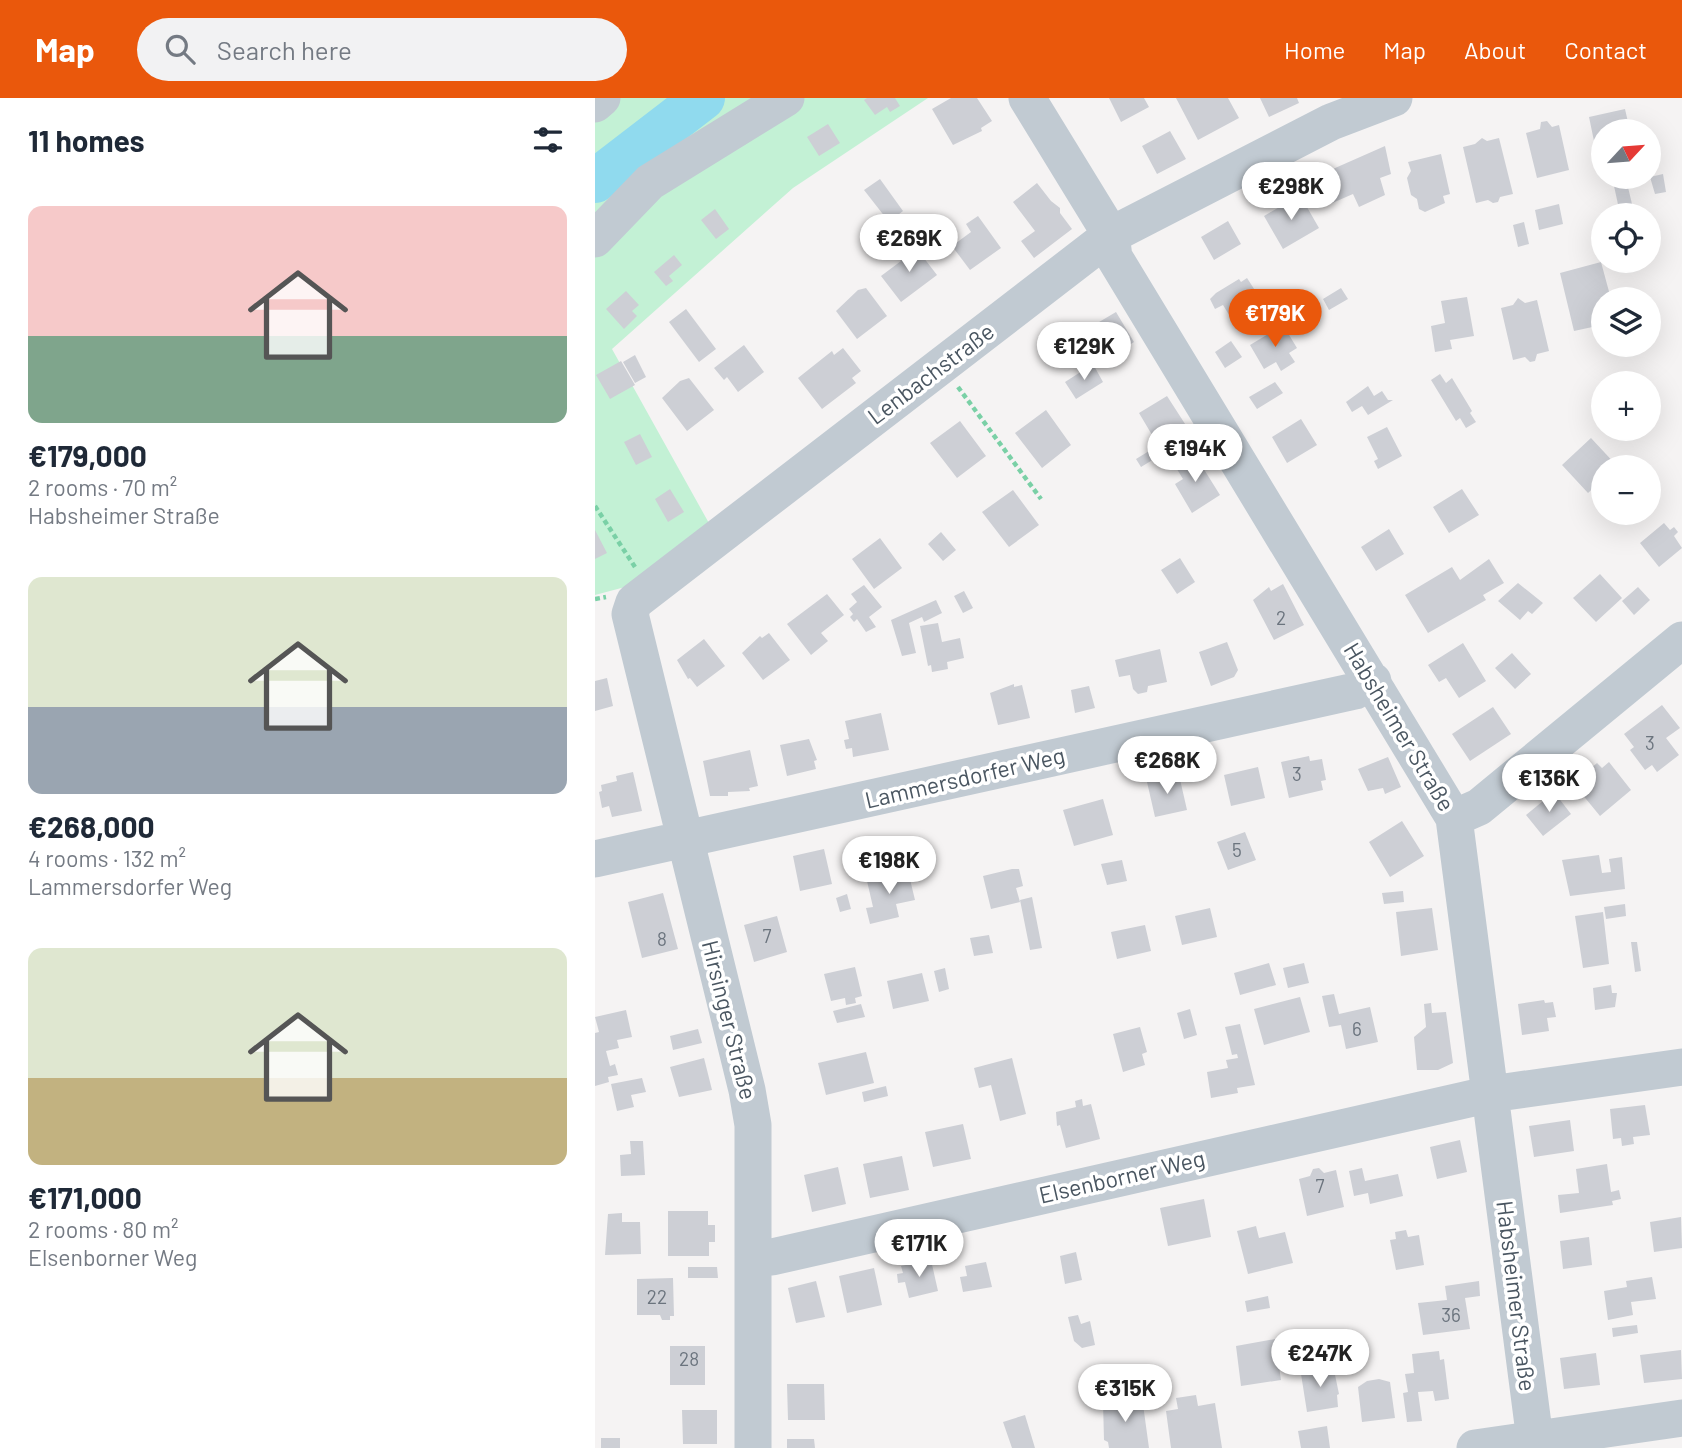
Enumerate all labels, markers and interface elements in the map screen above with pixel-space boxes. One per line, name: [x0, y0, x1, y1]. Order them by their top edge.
search box: [137, 18, 627, 81]
text: Map: [35, 29, 95, 69]
icon: search: [161, 30, 199, 68]
text: Search here: [217, 34, 352, 65]
text: Home: [1284, 35, 1345, 64]
text: Map: [1383, 35, 1426, 64]
text: About: [1464, 35, 1526, 64]
text: Contact: [1564, 35, 1647, 64]
north arrow: [1591, 119, 1661, 189]
map controls: [1591, 119, 1661, 525]
icon: filters: [529, 121, 567, 159]
text: 11 homes: [28, 122, 145, 158]
pin: €298K: [1242, 162, 1340, 222]
text: €298K: [1258, 171, 1324, 199]
button: locate: [1591, 203, 1661, 273]
pin: €269K: [860, 214, 958, 274]
text: €269K: [876, 223, 942, 251]
icon: home: [235, 252, 361, 378]
button: layers: [1591, 287, 1661, 357]
pin: €179K: [1226, 289, 1324, 349]
text: €179K: [1245, 298, 1305, 326]
street label: Lenbachstraße: [862, 317, 999, 430]
pin: €129K: [1035, 322, 1133, 382]
text: €129K: [1053, 331, 1115, 359]
button: +: [1591, 371, 1661, 441]
pin: €194K: [1146, 424, 1244, 484]
text: €194K: [1163, 433, 1227, 461]
text: €179,000: [28, 437, 147, 473]
button: −: [1591, 455, 1661, 525]
text: 2 rooms · 70 m²: [28, 473, 177, 501]
text: Habsheimer Straße: [28, 501, 220, 529]
house number: 2: [1276, 606, 1286, 629]
icon: home: [235, 623, 361, 749]
street label: Habsheimer Straße: [1338, 637, 1461, 816]
house number: 3: [1645, 731, 1655, 754]
pin: €268K: [1118, 736, 1216, 796]
street label: Lammersdorfer Weg: [862, 740, 1067, 814]
text: €268K: [1134, 745, 1200, 773]
pin: €136K: [1500, 754, 1598, 814]
house number: 3: [1292, 762, 1302, 785]
text: €136K: [1518, 763, 1580, 791]
text: €268,000: [28, 808, 155, 844]
pin: €198K: [840, 836, 938, 896]
house number: 5: [1232, 838, 1242, 861]
text: 4 rooms · 132 m²: [28, 844, 186, 872]
text: €198K: [858, 845, 920, 873]
text: Lammersdorfer Weg: [28, 872, 232, 900]
house number: 7: [763, 924, 772, 947]
house number: 8: [657, 927, 667, 950]
street label: Hirsinger Straße: [697, 937, 763, 1102]
icon: home: [235, 994, 361, 1120]
house number: 6: [1352, 1017, 1362, 1040]
street label: Elsenborner Weg: [1036, 1143, 1207, 1209]
house number: 7: [1316, 1174, 1325, 1197]
text: €171,000: [28, 1179, 142, 1215]
street label: Habsheimer Straße: [1491, 1199, 1543, 1393]
text: 2 rooms · 80 m²: [28, 1215, 178, 1243]
pin: €171K: [870, 1220, 968, 1279]
text: €171K: [891, 1228, 947, 1256]
text: Elsenborner Weg: [28, 1243, 197, 1271]
house number: 22: [647, 1285, 667, 1308]
house number: 36: [1441, 1303, 1461, 1326]
pin: €247K: [1271, 1330, 1369, 1389]
text: €247K: [1287, 1338, 1353, 1366]
house number: 28: [679, 1347, 699, 1370]
pin: €315K: [1076, 1364, 1174, 1424]
text: €315K: [1094, 1373, 1156, 1401]

